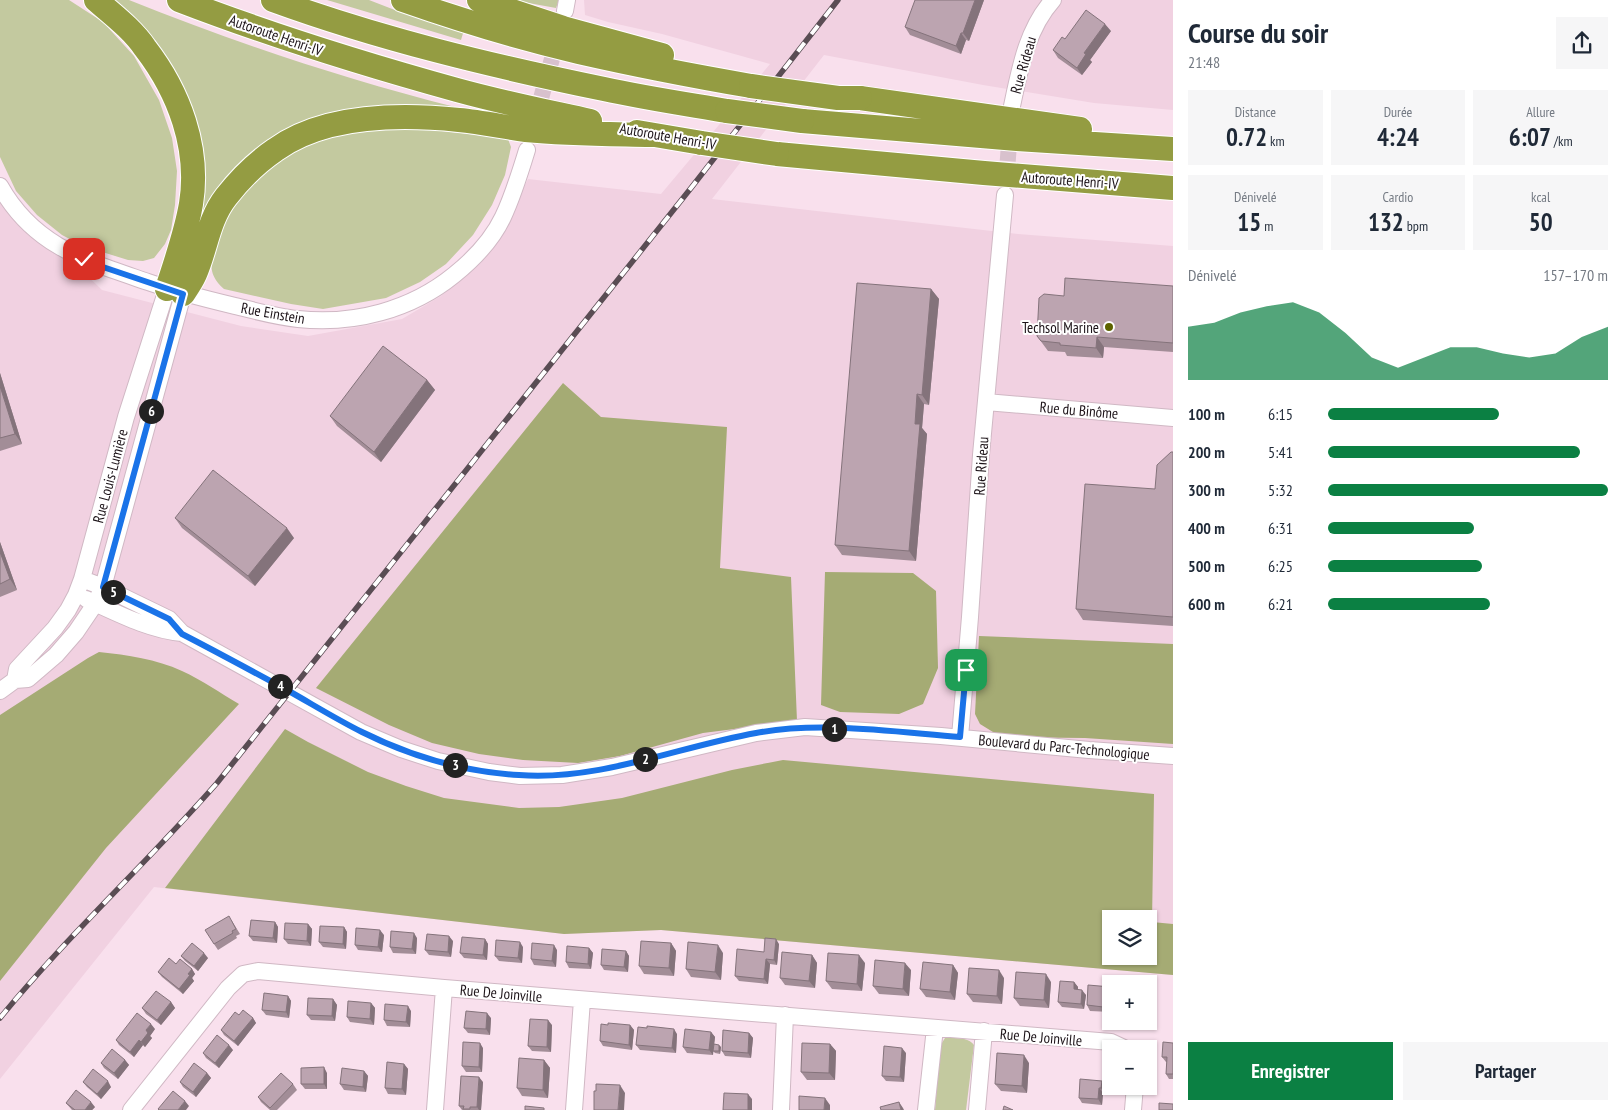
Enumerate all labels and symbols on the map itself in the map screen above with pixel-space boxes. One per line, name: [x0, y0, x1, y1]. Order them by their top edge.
street label: Autoroute Henri-IV: [227, 10, 325, 60]
street label: Rue Rideau: [1006, 34, 1040, 96]
street label: Autoroute Henri-IV: [618, 118, 718, 154]
street label: Autoroute Henri-IV: [1021, 167, 1119, 193]
pin: [63, 238, 105, 280]
street label: Rue Einstein: [240, 298, 306, 328]
place label: Techsol Marine: [1022, 318, 1099, 337]
marker: Techsol Marine: [1103, 321, 1115, 333]
street label: Rue du Binôme: [1039, 397, 1119, 423]
pin: 6: [138, 398, 164, 424]
street label: Rue Louis-Lumière: [88, 427, 132, 525]
street label: Rue Rideau: [969, 436, 993, 496]
pin: 5: [100, 580, 126, 604]
pin: [945, 649, 987, 691]
pin: 4: [268, 674, 292, 698]
pin: 1: [822, 716, 846, 742]
street label: Boulevard du Parc-Technologique: [978, 730, 1150, 764]
pin: 2: [632, 746, 658, 772]
pin: 3: [442, 752, 468, 778]
street label: Rue De Joinville: [459, 980, 543, 1006]
street label: Rue De Joinville: [999, 1024, 1083, 1050]

